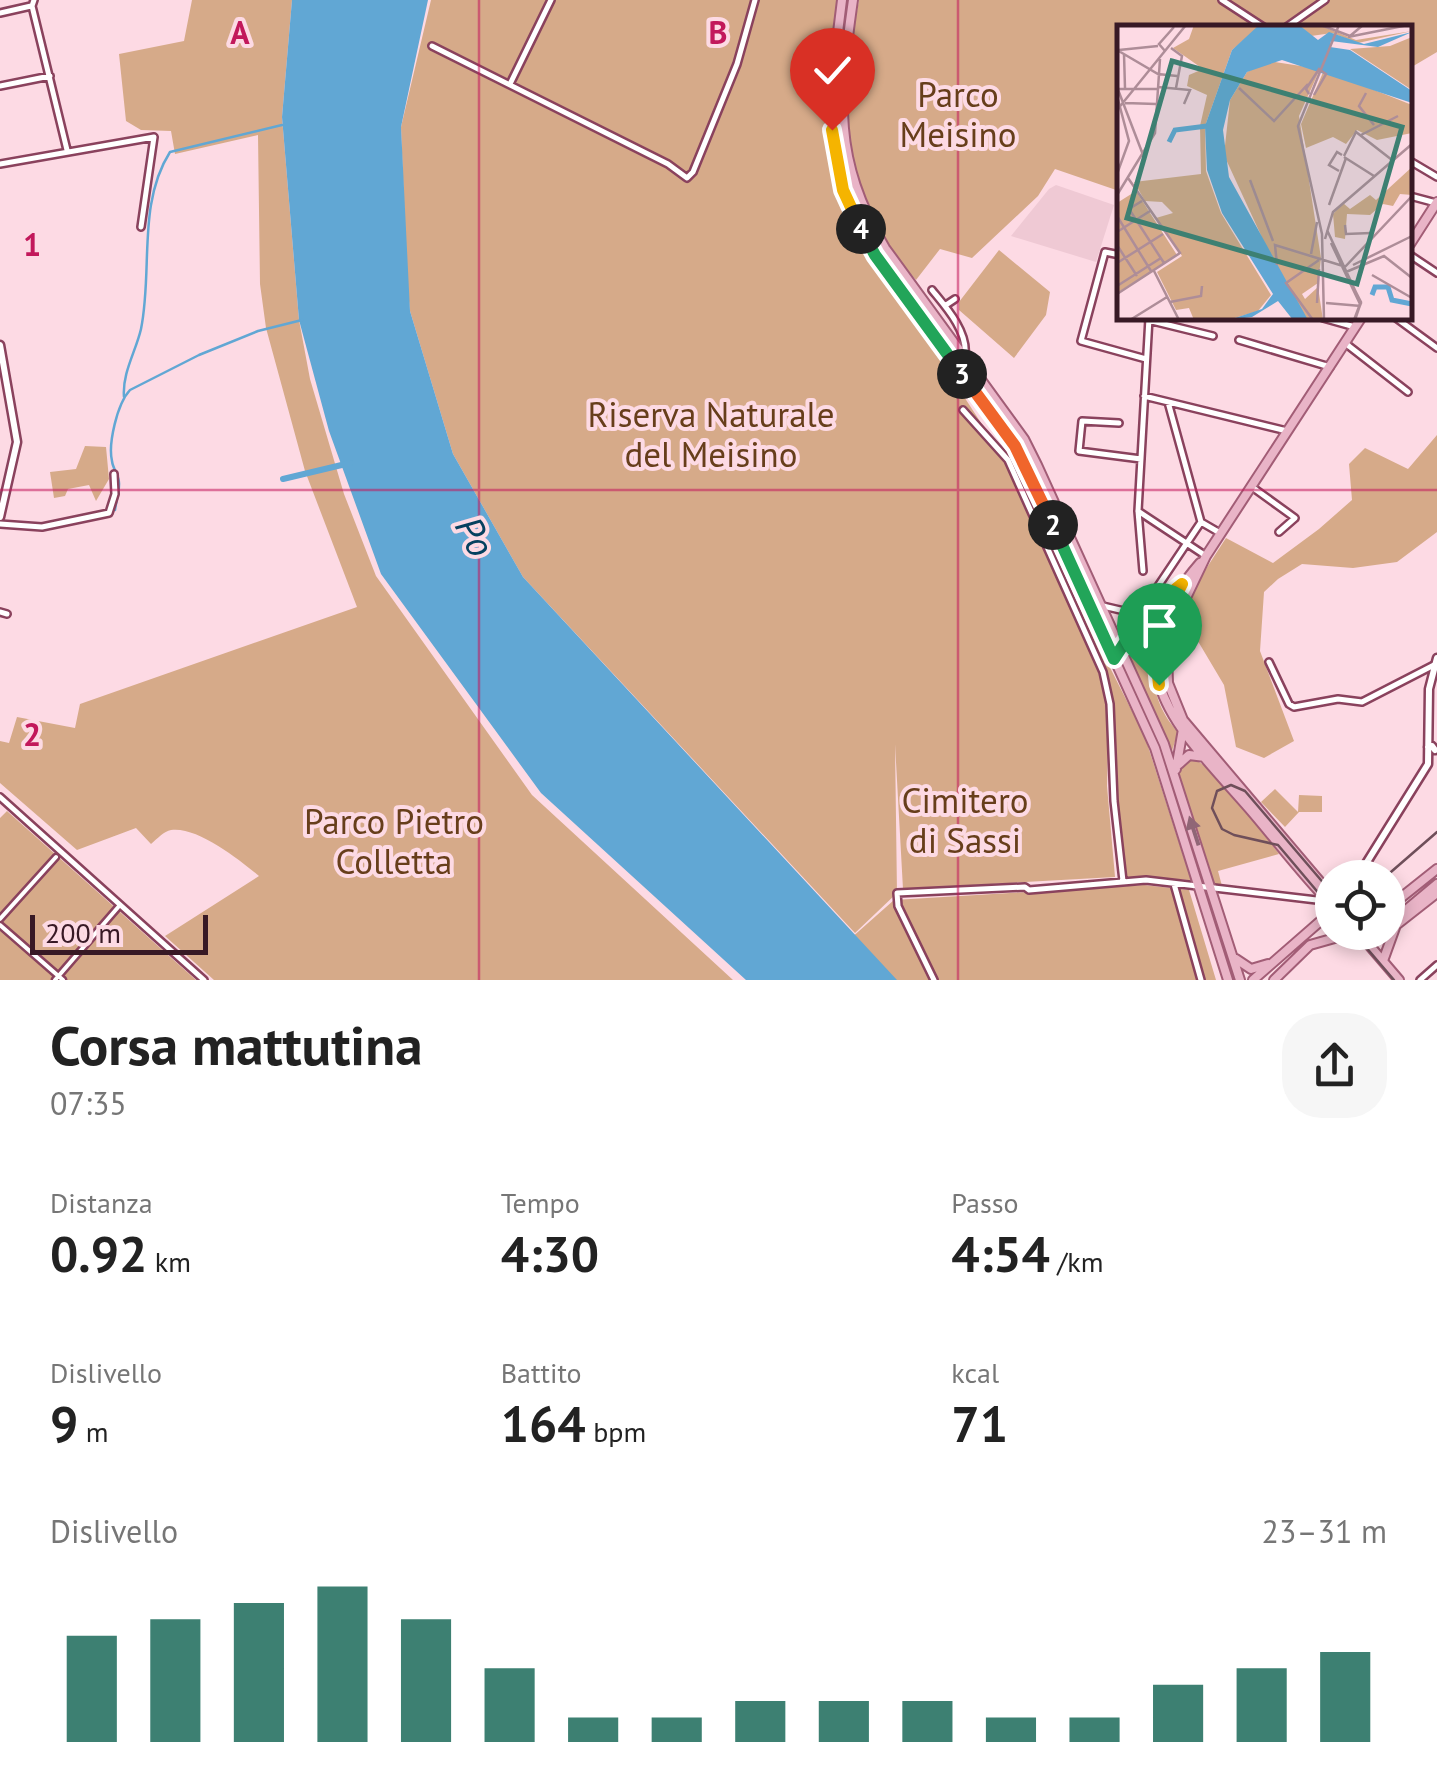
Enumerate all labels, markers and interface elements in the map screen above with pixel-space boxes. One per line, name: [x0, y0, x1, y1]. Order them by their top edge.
text: A: [230, 11, 250, 53]
text: B: [709, 11, 727, 53]
inset map: [1117, 25, 1412, 320]
pin: [790, 28, 875, 131]
icon: check: [805, 43, 860, 98]
park label: Parco Meisino: [900, 71, 1016, 157]
pin: 4: [836, 204, 886, 254]
text: 4: [853, 210, 869, 247]
text: 1: [23, 223, 41, 265]
pin: 3: [937, 349, 987, 399]
text: 3: [954, 355, 970, 392]
park label: Riserva Naturale del Meisino: [587, 391, 835, 477]
pin: 2: [1028, 500, 1078, 550]
text: 2: [1045, 506, 1061, 543]
water label: Po: [445, 507, 507, 565]
pin: [1117, 583, 1202, 686]
icon: arrive: [1132, 598, 1187, 653]
text: 2: [23, 713, 41, 755]
park label: Cimitero di Sassi: [901, 777, 1029, 863]
park label: Parco Pietro Colletta: [304, 798, 484, 884]
one-way arrow: [1185, 815, 1200, 845]
map controls: [1315, 860, 1405, 950]
button: locate: [1315, 860, 1405, 950]
scale bar: [30, 910, 208, 954]
text: 200 m: [45, 914, 121, 951]
text: Corsa mattutina: [50, 1009, 422, 1080]
button: share: [1282, 1013, 1387, 1118]
text: 07:35: [50, 1082, 127, 1124]
text: Distanza: [50, 1184, 153, 1221]
text: Tempo: [501, 1184, 580, 1221]
text: Passo: [951, 1184, 1018, 1221]
text: 0.92: [50, 1221, 147, 1286]
text: 4:30: [501, 1221, 599, 1286]
text: 4:54: [951, 1221, 1050, 1286]
text: km: [147, 1243, 191, 1280]
text: /km: [1050, 1243, 1103, 1280]
text: Dislivello: [50, 1354, 162, 1391]
text: Battito: [501, 1354, 582, 1391]
text: kcal: [951, 1354, 999, 1391]
text: 9: [50, 1391, 78, 1456]
text: 164: [501, 1391, 586, 1456]
text: 71: [951, 1391, 1008, 1456]
text: m: [78, 1413, 109, 1450]
text: bpm: [586, 1413, 646, 1450]
text: Dislivello: [50, 1510, 178, 1552]
text: 23–31 m: [1262, 1510, 1387, 1552]

